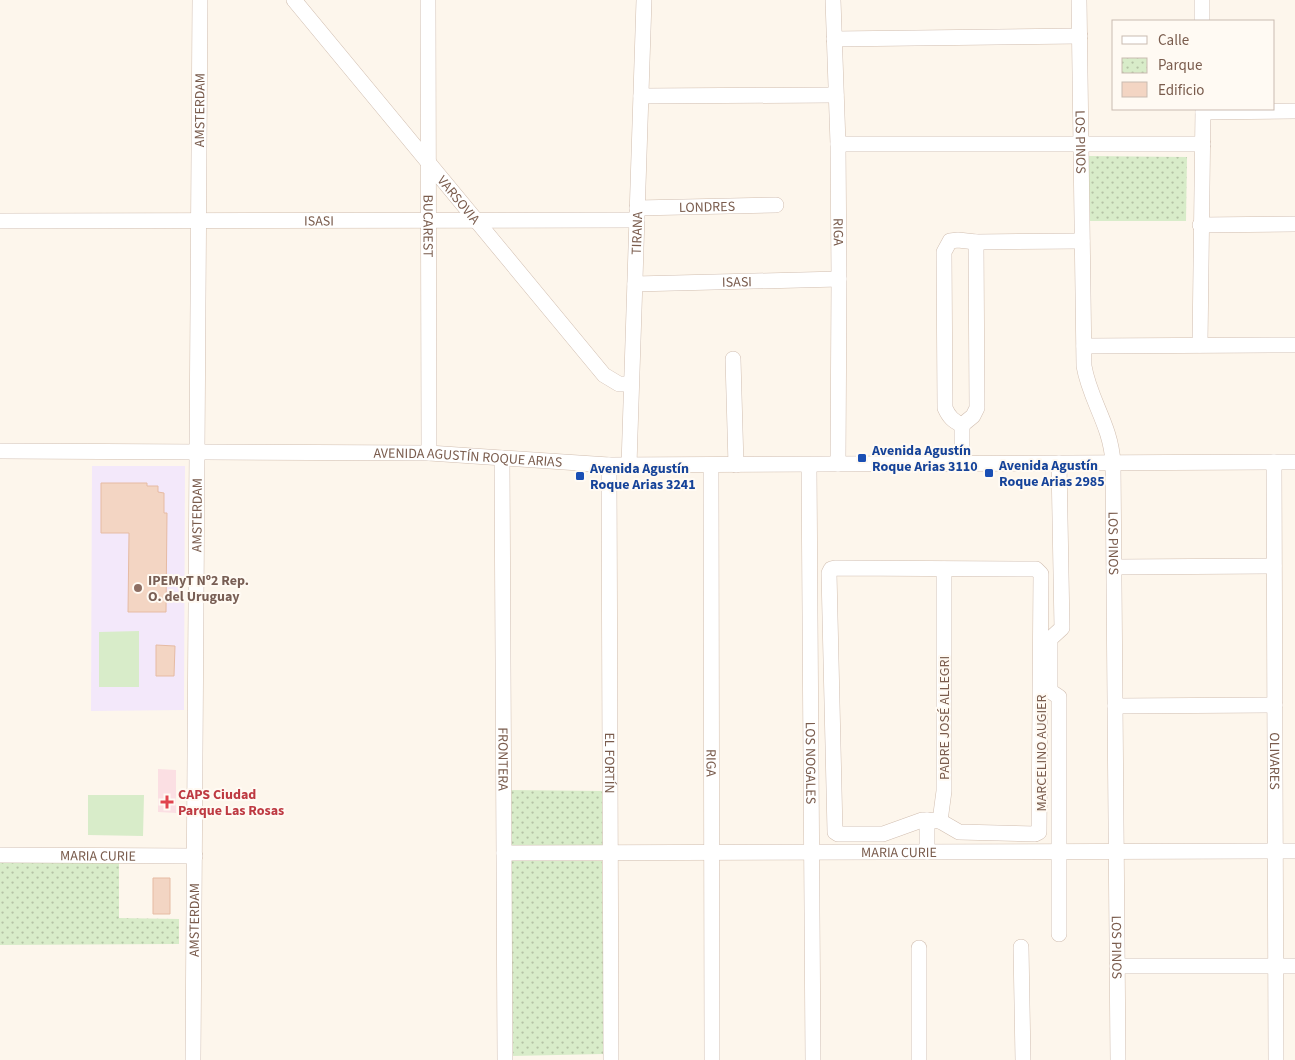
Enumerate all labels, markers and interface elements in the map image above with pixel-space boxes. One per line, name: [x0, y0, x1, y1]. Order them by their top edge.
legend: [1112, 20, 1275, 110]
text: Calle: [1158, 30, 1189, 51]
text: Parque: [1158, 55, 1202, 76]
street label: AMSTERDAM: [190, 73, 211, 147]
text: Edificio: [1158, 80, 1205, 101]
street label: LOS PINOS: [1070, 110, 1090, 174]
street label: VARSOVIA: [432, 172, 485, 229]
street label: BUCAREST: [417, 195, 438, 258]
street label: LONDRES: [679, 197, 735, 218]
street label: ISASI: [304, 211, 334, 232]
street label: TIRANA: [627, 211, 648, 255]
street label: RIGA: [828, 218, 848, 246]
street label: ISASI: [722, 272, 752, 293]
place label: Avenida Agustín Roque Arias 3110: [871, 441, 978, 477]
street label: AVENIDA AGUSTÍN ROQUE ARIAS: [373, 444, 563, 473]
marker: Avenida Agustín Roque Arias 3110: [856, 452, 868, 464]
place label: Avenida Agustín Roque Arias 2985: [998, 456, 1105, 492]
place label: Avenida Agustín Roque Arias 3241: [589, 459, 696, 495]
marker: Avenida Agustín Roque Arias 2985: [983, 467, 995, 479]
marker: Avenida Agustín Roque Arias 3241: [574, 470, 586, 482]
street label: AMSTERDAM: [187, 478, 208, 552]
street label: LOS PINOS: [1102, 511, 1123, 575]
place label: IPEMyT Nº2 Rep. O. del Uruguay: [148, 571, 249, 607]
marker: IPEMyT Nº2 Rep. O. del Uruguay: [132, 582, 144, 594]
street label: PADRE JOSÉ ALLEGRI: [935, 656, 955, 780]
street label: MARCELINO AUGIER: [1032, 695, 1052, 811]
street label: LOS NOGALES: [800, 722, 820, 804]
street label: FRONTERA: [492, 727, 513, 791]
street label: EL FORTÍN: [599, 732, 619, 794]
street label: OLIVARES: [1264, 732, 1284, 790]
street label: RIGA: [700, 749, 721, 777]
place label: CAPS Ciudad Parque Las Rosas: [178, 785, 284, 821]
marker: CAPS Ciudad Parque Las Rosas: [160, 795, 174, 809]
street label: MARIA CURIE: [861, 843, 937, 863]
street label: MARIA CURIE: [60, 846, 136, 867]
street label: AMSTERDAM: [185, 883, 205, 957]
street label: LOS PINOS: [1106, 915, 1126, 979]

